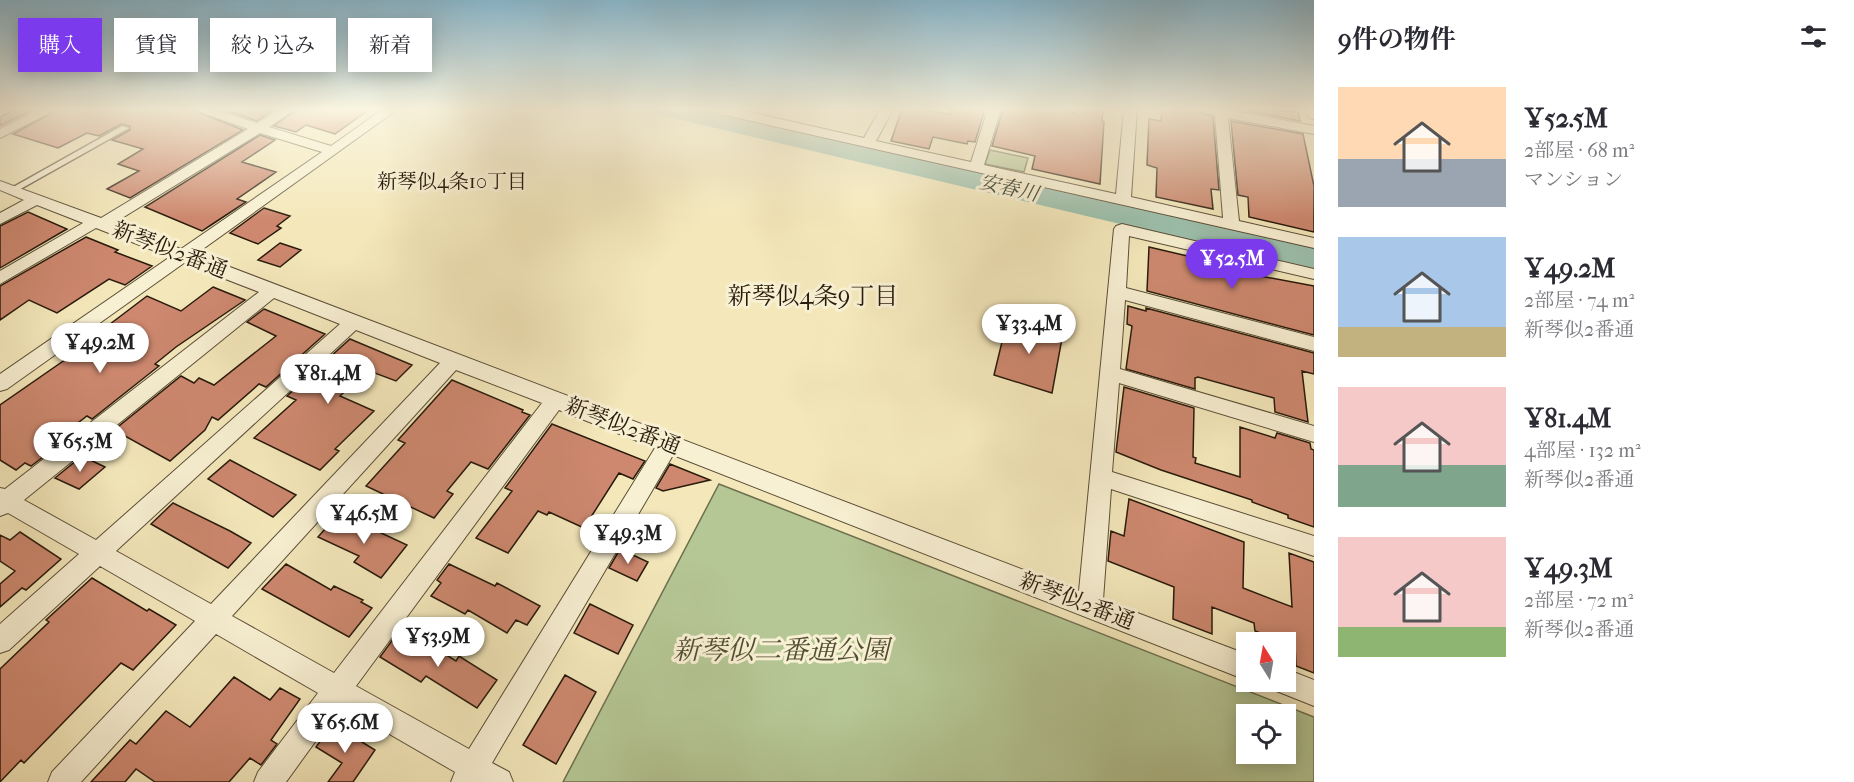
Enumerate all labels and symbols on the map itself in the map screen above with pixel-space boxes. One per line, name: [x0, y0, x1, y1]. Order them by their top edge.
district label: 新琴似4条10丁目: [377, 170, 527, 193]
water label: 安春川: [977, 170, 1043, 206]
street label: 新琴似2番通: [109, 216, 231, 284]
pin: ¥52.5M: [1183, 239, 1281, 290]
district label: 新琴似4条9丁目: [728, 282, 898, 310]
pin: ¥33.4M: [980, 304, 1078, 355]
pin: ¥49.2M: [51, 323, 149, 374]
pin: ¥81.4M: [279, 354, 377, 405]
street label: 新琴似2番通: [562, 392, 684, 460]
pin: ¥65.5M: [31, 422, 129, 473]
pin: ¥46.5M: [315, 494, 413, 545]
pin: ¥49.3M: [579, 514, 677, 565]
street label: 新琴似2番通: [1016, 567, 1138, 635]
pin: ¥53.9M: [389, 617, 487, 668]
north arrow: [1236, 632, 1296, 692]
park label: 新琴似二番通公園: [673, 634, 893, 666]
pin: ¥65.6M: [296, 703, 394, 754]

